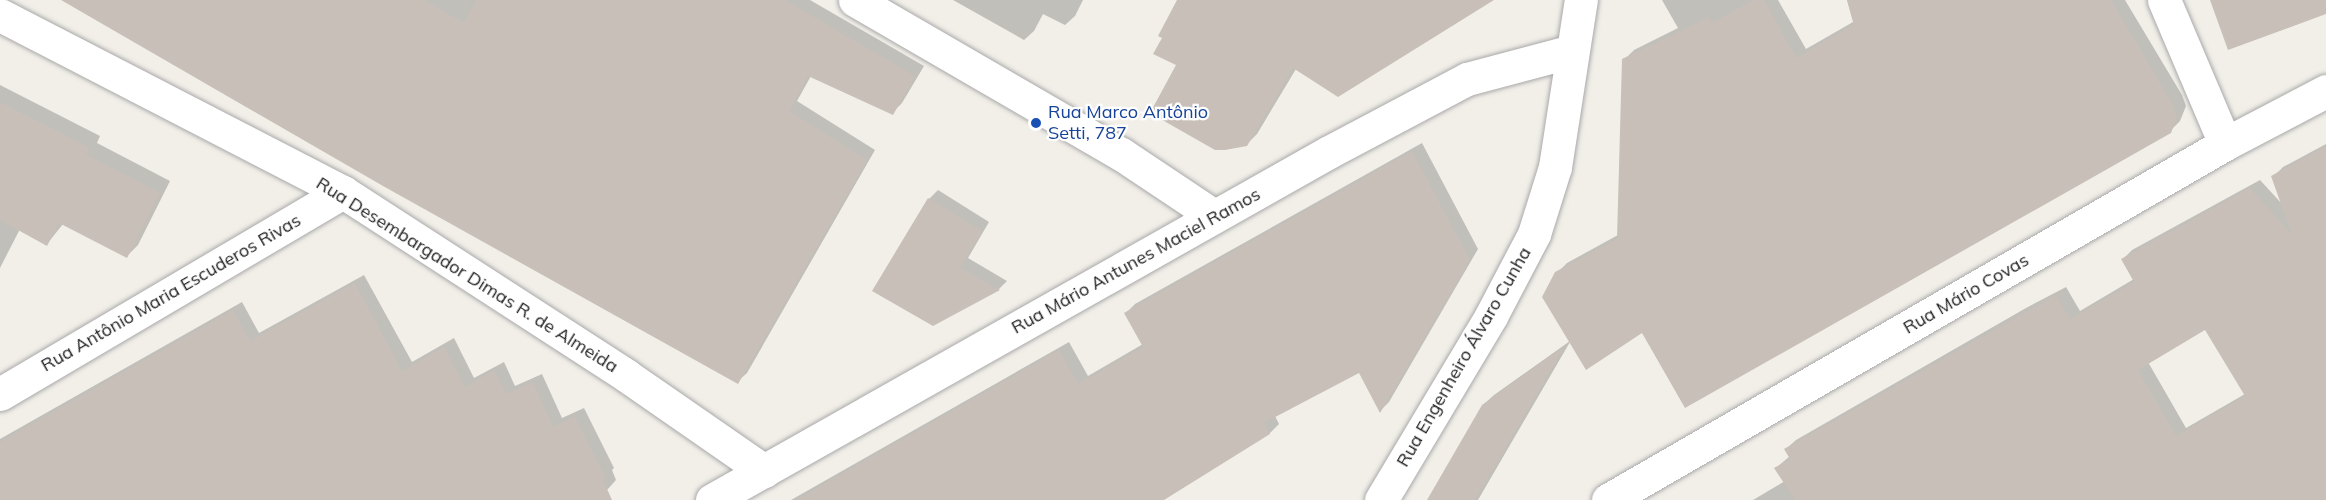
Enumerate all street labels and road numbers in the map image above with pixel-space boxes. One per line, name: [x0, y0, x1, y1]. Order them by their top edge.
street label: Rua Desembargador Dimas R. de Almeida: [312, 173, 622, 377]
street label: Rua Mário Antunes Maciel Ramos: [1008, 183, 1264, 339]
street label: Rua Antônio Maria Escuderos Rivas: [37, 210, 305, 376]
street label: Rua Engenheiro Álvaro Cunha: [1392, 243, 1536, 471]
street label: Rua Mário Covas: [1899, 249, 2033, 339]

